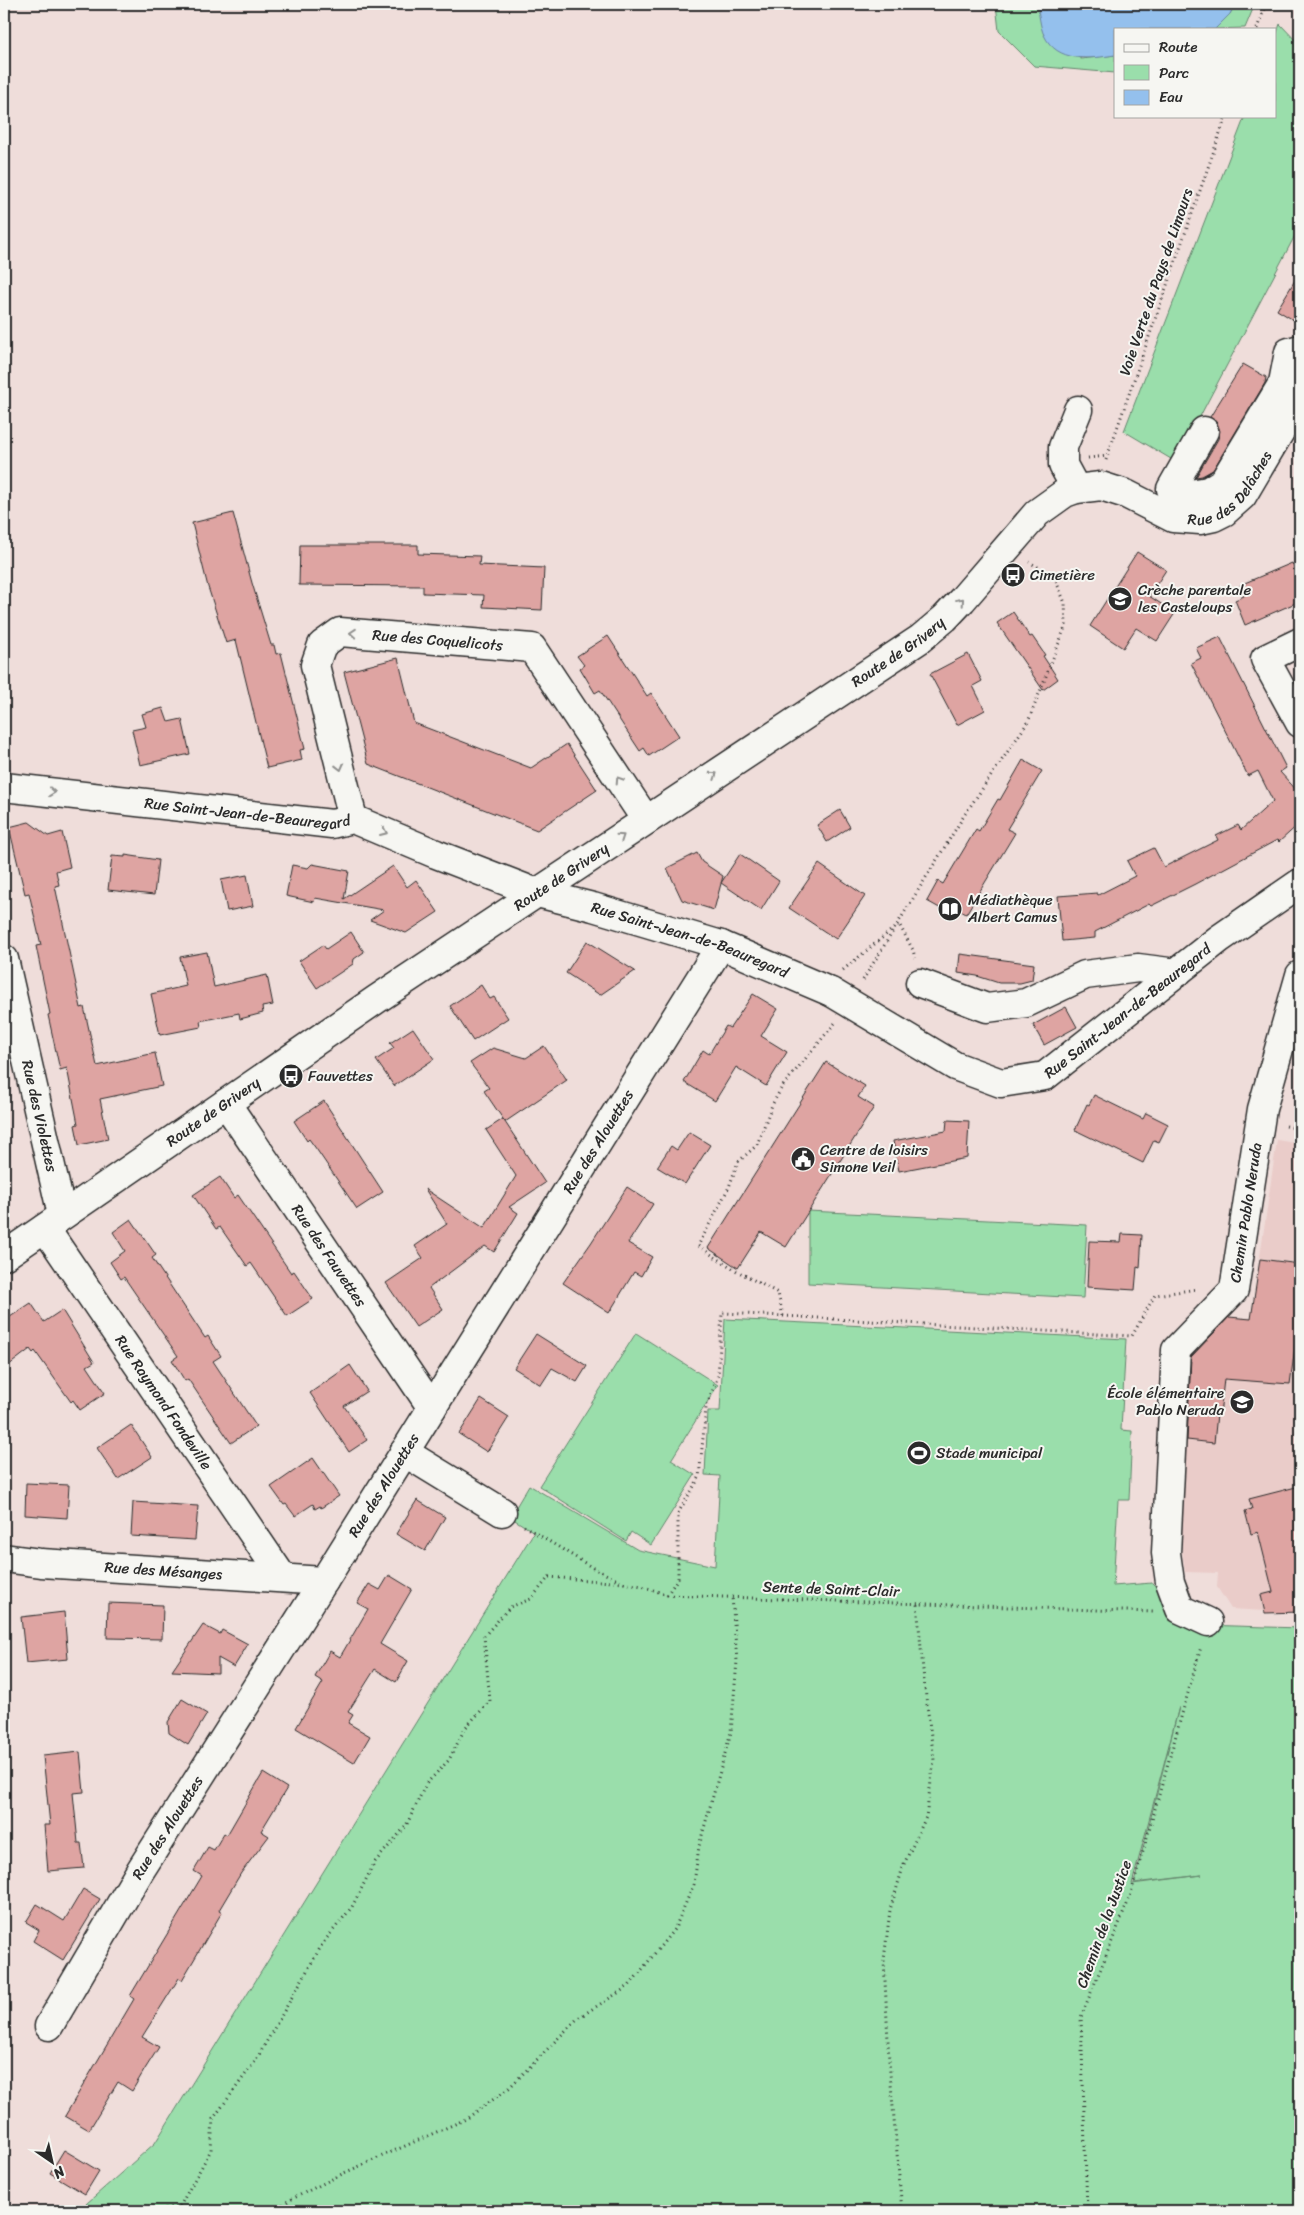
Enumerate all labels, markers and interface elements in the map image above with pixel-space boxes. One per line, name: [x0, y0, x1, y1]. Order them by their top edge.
legend: [1114, 28, 1276, 118]
text: Route: [1159, 34, 1198, 60]
text: Parc: [1159, 60, 1189, 86]
text: Eau: [1159, 84, 1183, 110]
street label: Voie Verte du Pays de Limours: [1112, 184, 1201, 379]
street label: Rue des Delâches: [1187, 445, 1279, 533]
bus stop icon: Cimetière: [1000, 562, 1026, 588]
place label: Cimetière: [1030, 562, 1095, 588]
place label: Crèche parentale les Casteloups: [1138, 577, 1252, 620]
school or university icon: Crèche parentale les Casteloups: [1107, 586, 1133, 612]
one-way arrow: [955, 598, 964, 607]
street label: Route de Grivery: [846, 610, 951, 694]
street label: Rue des Coquelicots: [371, 622, 504, 659]
one-way arrow: [349, 627, 357, 638]
one-way arrow: [334, 763, 345, 772]
one-way arrow: [709, 772, 718, 781]
one-way arrow: [615, 776, 625, 785]
one-way arrow: [49, 786, 57, 797]
street label: Rue Saint-Jean-de-Beauregard: [143, 790, 354, 837]
one-way arrow: [380, 827, 388, 837]
one-way arrow: [616, 833, 625, 843]
street label: Route de Grivery: [508, 836, 614, 918]
place label: Médiathèque Albert Camus: [967, 887, 1058, 930]
street label: Rue Saint-Jean-de-Beauregard: [588, 894, 794, 986]
library icon: Médiathèque Albert Camus: [937, 896, 963, 922]
street label: Rue Saint-Jean-de-Beauregard: [1038, 936, 1218, 1085]
street label: Rue des Violettes: [14, 1058, 65, 1175]
bus stop icon: Fauvettes: [278, 1063, 304, 1089]
place label: Fauvettes: [308, 1063, 373, 1089]
street label: Route de Grivery: [161, 1070, 266, 1154]
street label: Rue des Alouettes: [556, 1084, 641, 1199]
place label: Centre de loisirs Simone Veil: [820, 1137, 928, 1180]
street label: Chemin Pablo Neruda: [1222, 1140, 1270, 1284]
public building icon: Centre de loisirs Simone Veil: [790, 1146, 816, 1172]
street label: Rue des Fauvettes: [285, 1199, 373, 1312]
street label: Rue Raymond Fondeville: [108, 1330, 219, 1476]
place label: École élémentaire Pablo Neruda: [1107, 1380, 1224, 1423]
school or university icon: École élémentaire Pablo Neruda: [1229, 1389, 1255, 1415]
street label: Rue des Alouettes: [341, 1428, 426, 1543]
sports icon: Stade municipal: [906, 1440, 932, 1466]
place label: Stade municipal: [936, 1440, 1043, 1466]
street label: Rue des Mésanges: [104, 1554, 224, 1588]
street label: Sente de Saint-Clair: [762, 1574, 901, 1604]
street label: Rue des Alouettes: [125, 1771, 210, 1885]
street label: Chemin de la Justice: [1069, 1856, 1139, 1992]
north arrow: [28, 2138, 78, 2188]
text: N: [48, 2159, 71, 2186]

